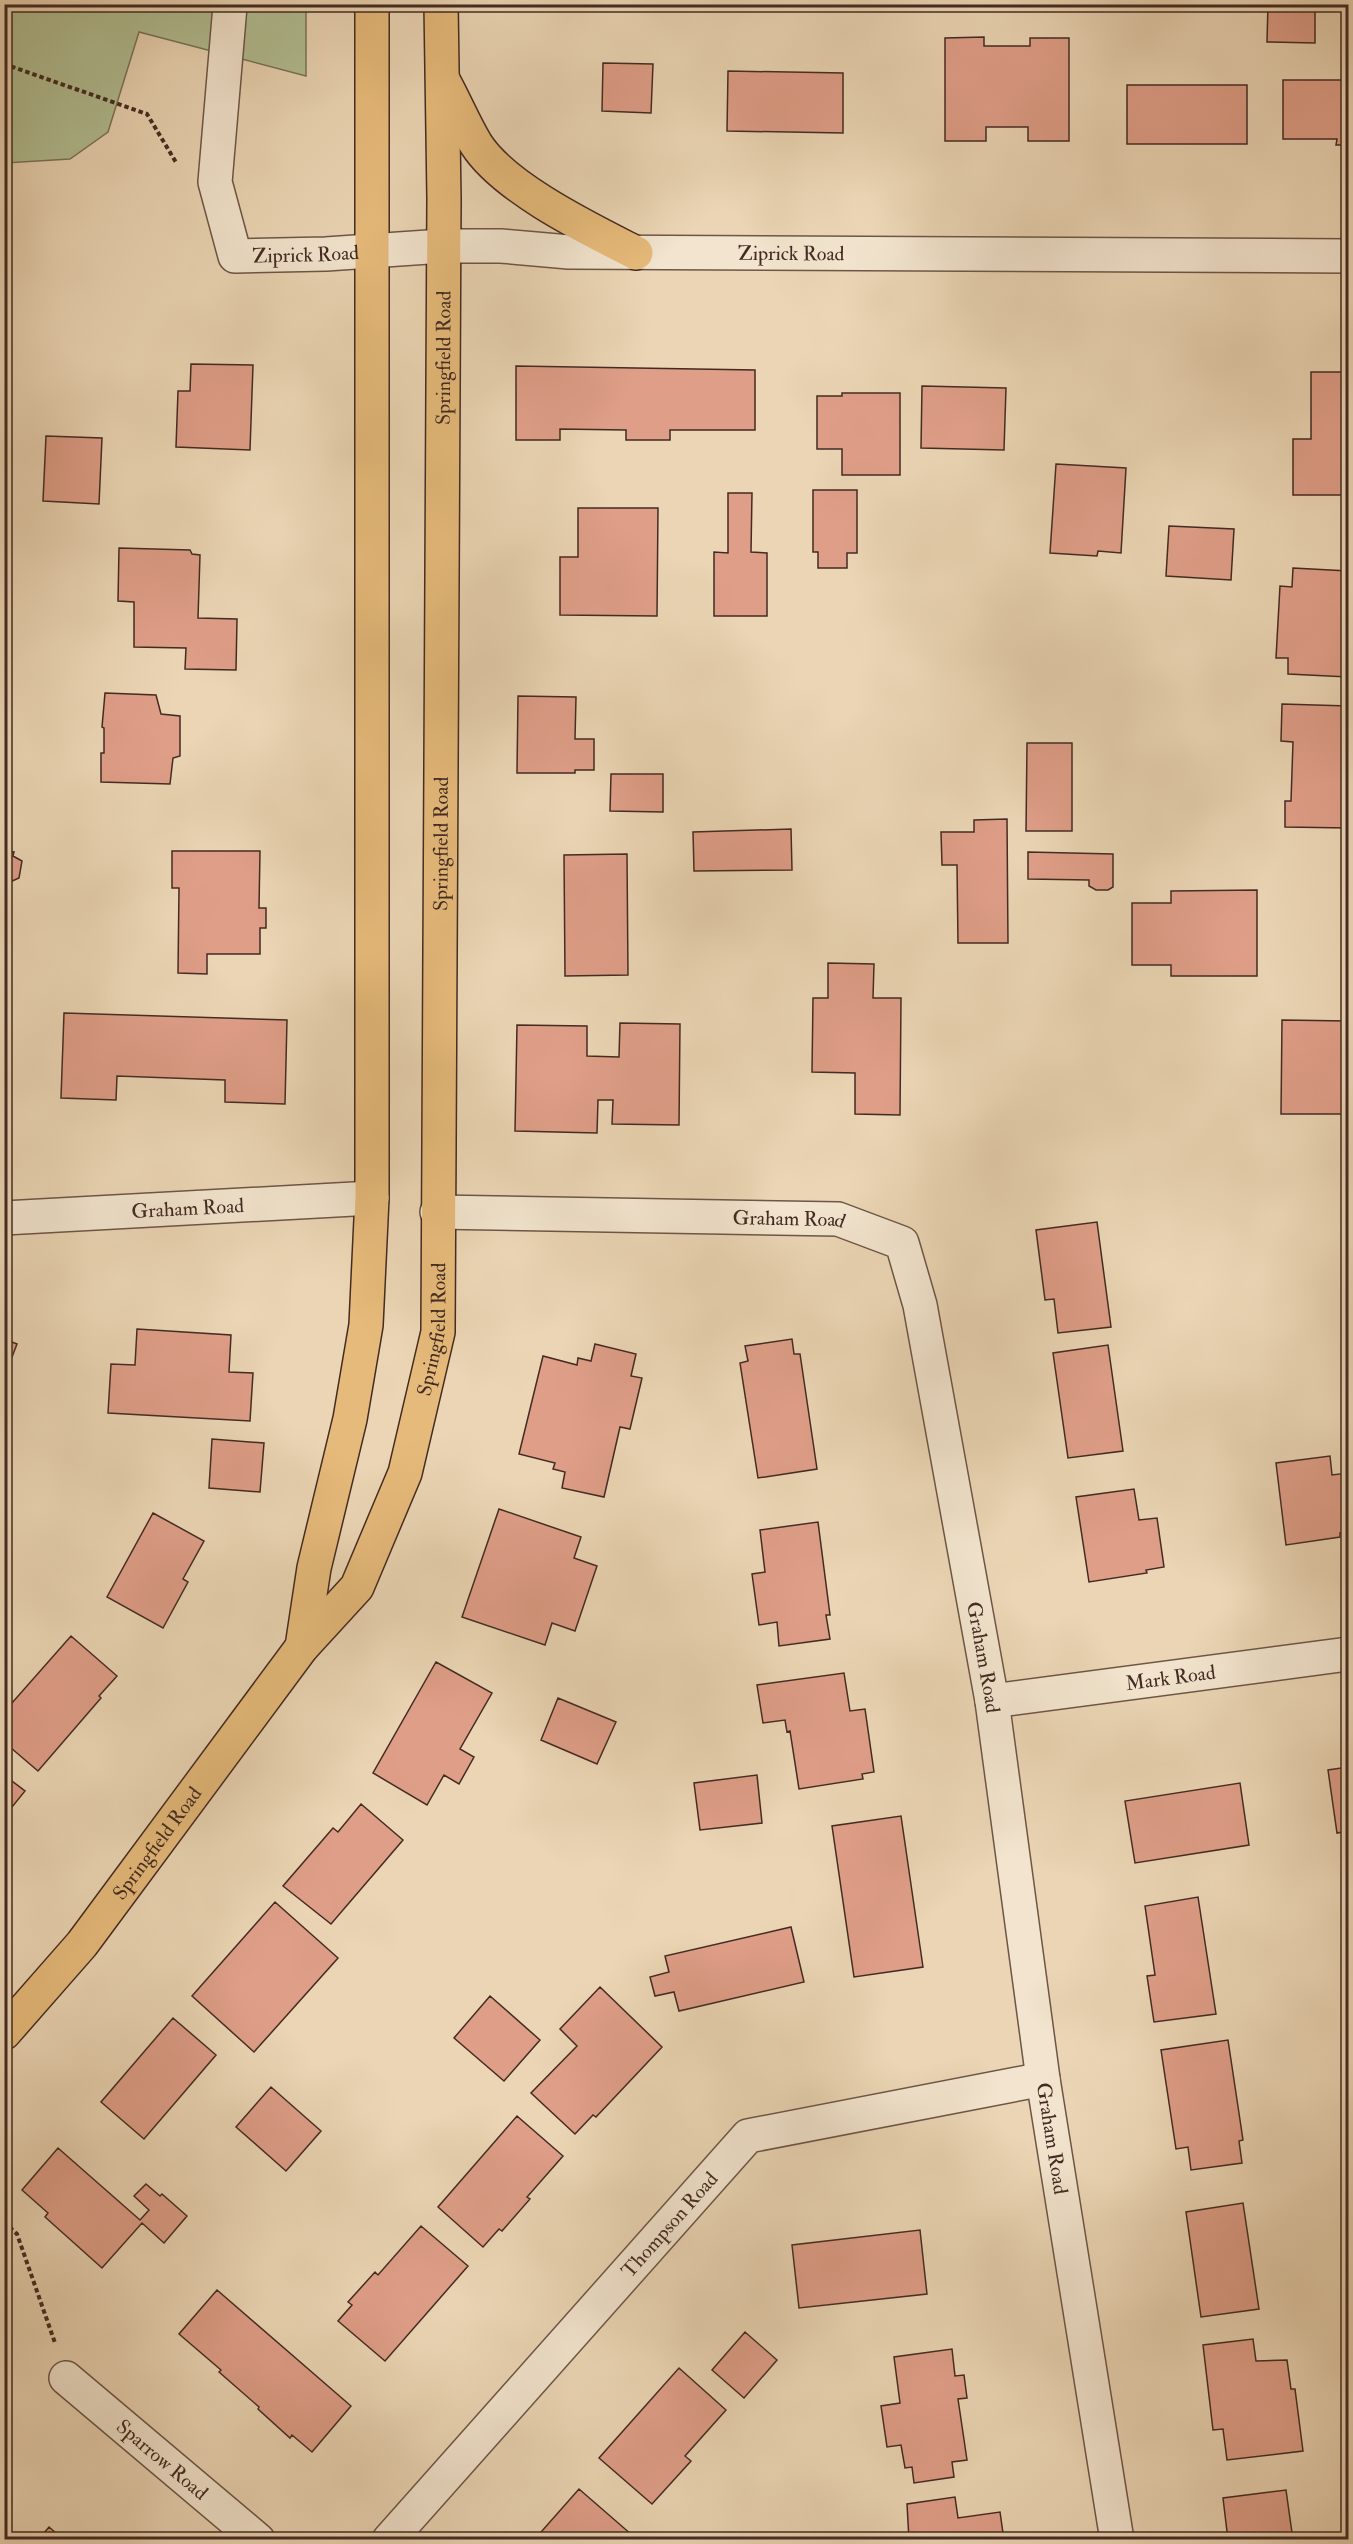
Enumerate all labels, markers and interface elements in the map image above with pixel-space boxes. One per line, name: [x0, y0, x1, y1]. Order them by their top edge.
street label: Ziprick Road: [252, 240, 360, 269]
street label: Ziprick Road: [738, 241, 845, 267]
street label: Springfield Road: [431, 290, 457, 425]
street label: Springfield Road: [428, 776, 454, 911]
street label: Graham Road: [131, 1193, 245, 1224]
street label: Graham Road: [732, 1205, 849, 1234]
street label: Springfield Road: [411, 1262, 451, 1398]
street label: Graham Road: [961, 1600, 1006, 1715]
street label: Mark Road: [1124, 1660, 1217, 1696]
street label: Springfield Road: [107, 1782, 207, 1905]
street label: Graham Road: [1031, 2081, 1073, 2196]
street label: Thompson Road: [616, 2167, 723, 2283]
street label: Sparrow Road: [111, 2414, 213, 2505]

